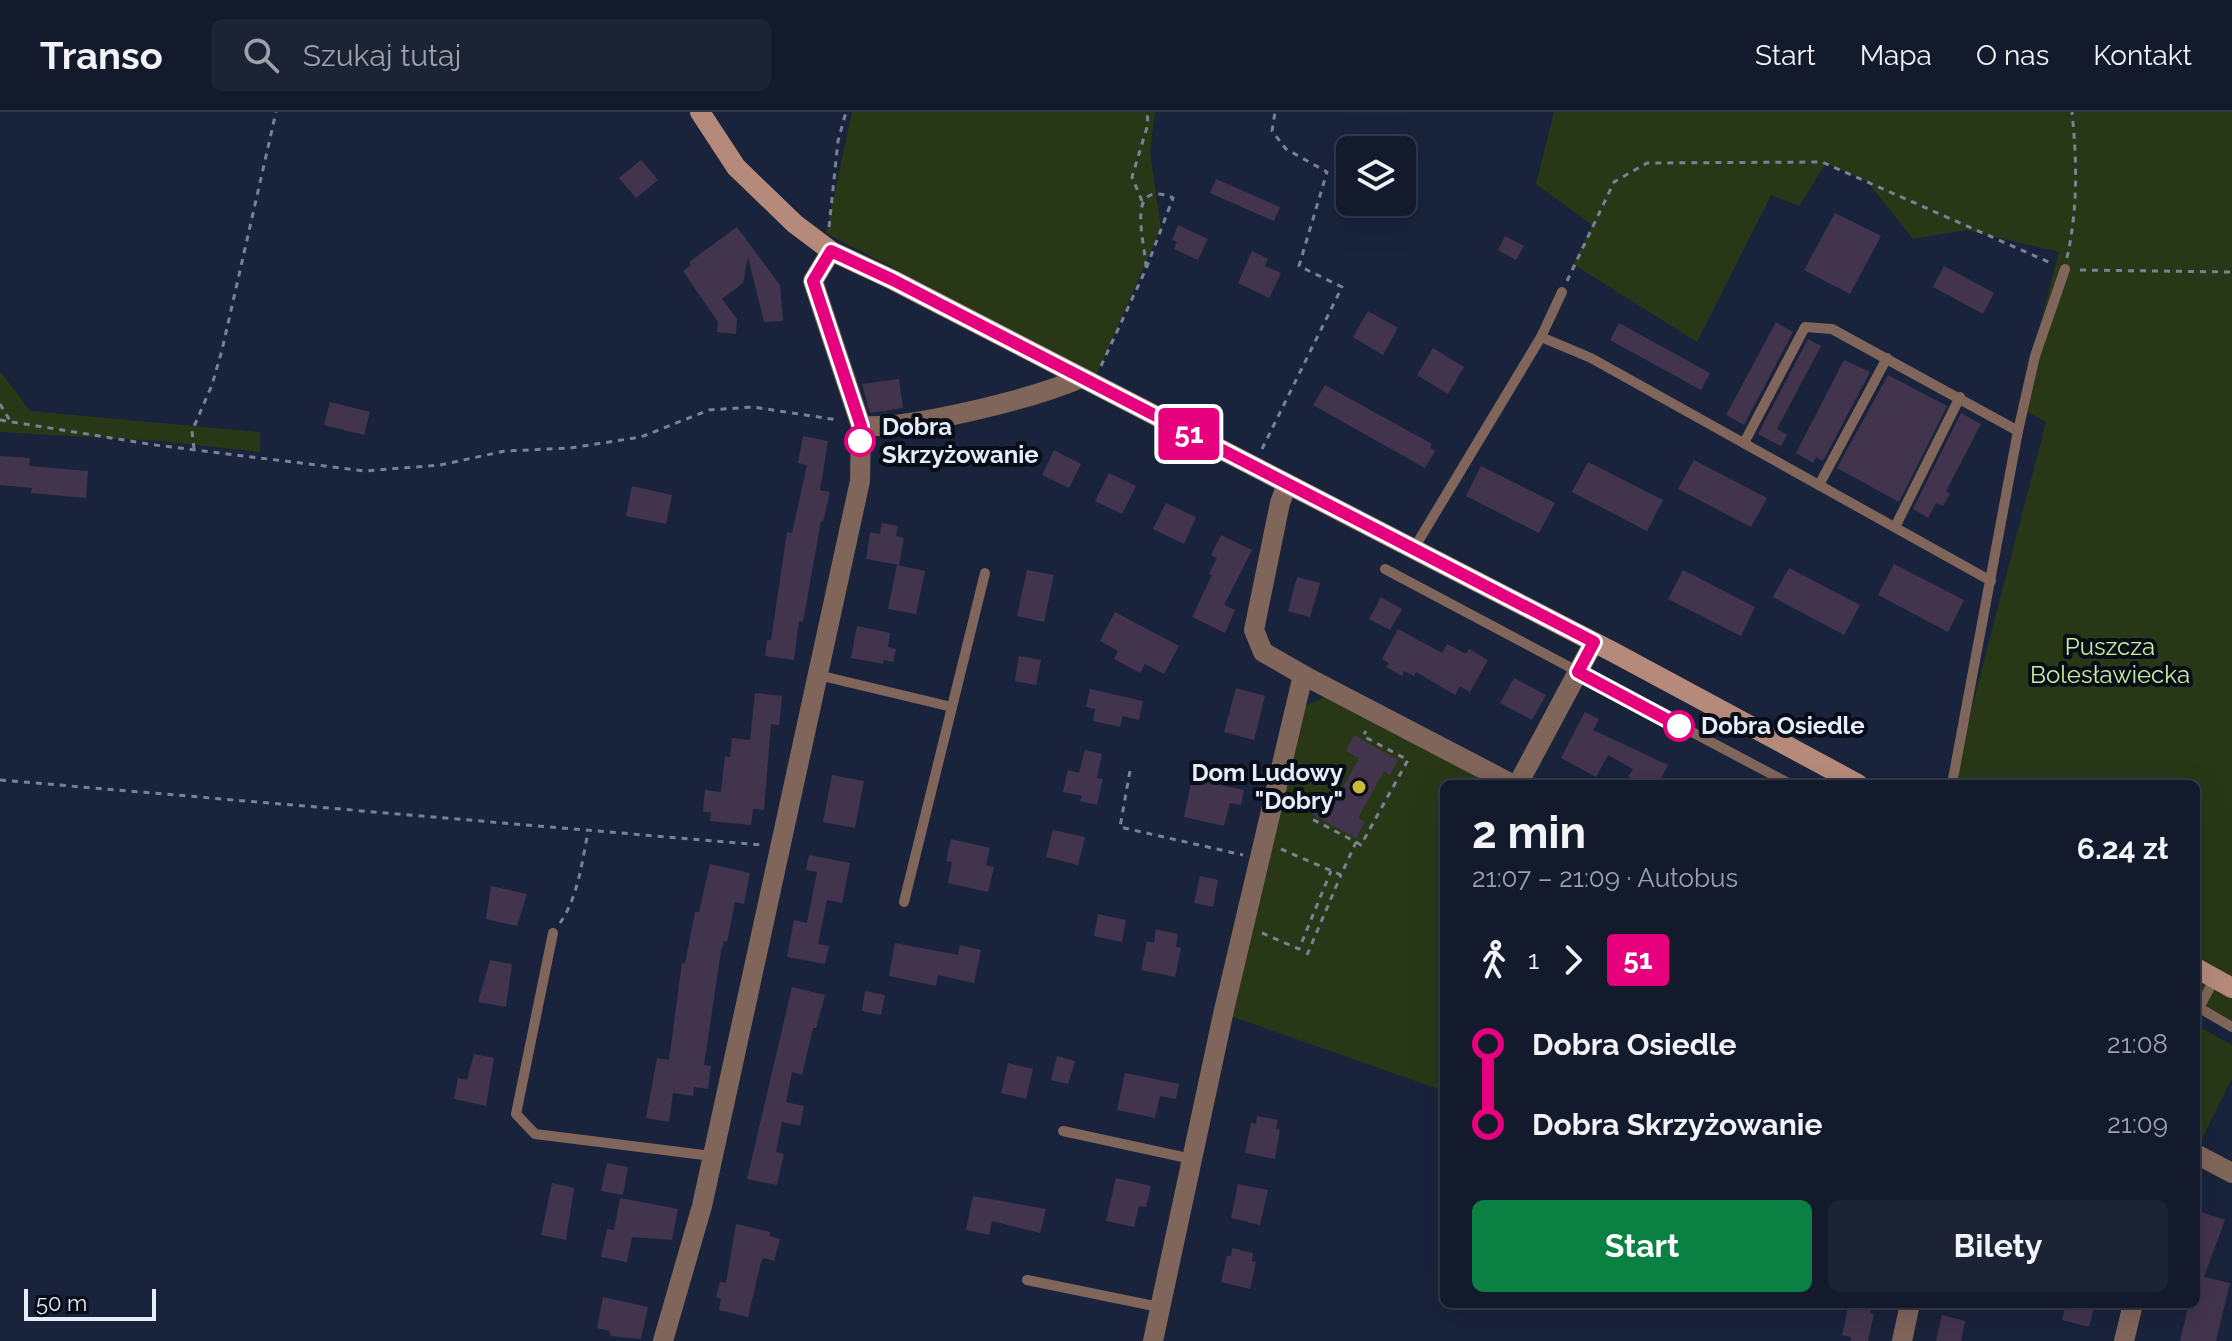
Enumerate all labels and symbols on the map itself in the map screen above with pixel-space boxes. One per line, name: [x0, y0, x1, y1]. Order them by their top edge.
line badge: 51: [1153, 408, 1225, 460]
place label: Dobra Skrzyżowanie: [882, 412, 1039, 469]
marker: Dobra Skrzyżowanie: [845, 426, 875, 456]
park label: Puszcza Bolesławiecka: [2030, 632, 2190, 689]
marker: Dobra Osiedle: [1664, 711, 1694, 741]
place label: Dobra Osiedle: [1701, 711, 1865, 740]
place label: Dom Ludowy "Dobry": [1191, 758, 1343, 815]
marker: Dom Ludowy "Dobry": [1350, 778, 1368, 796]
scale bar: [24, 1285, 156, 1321]

